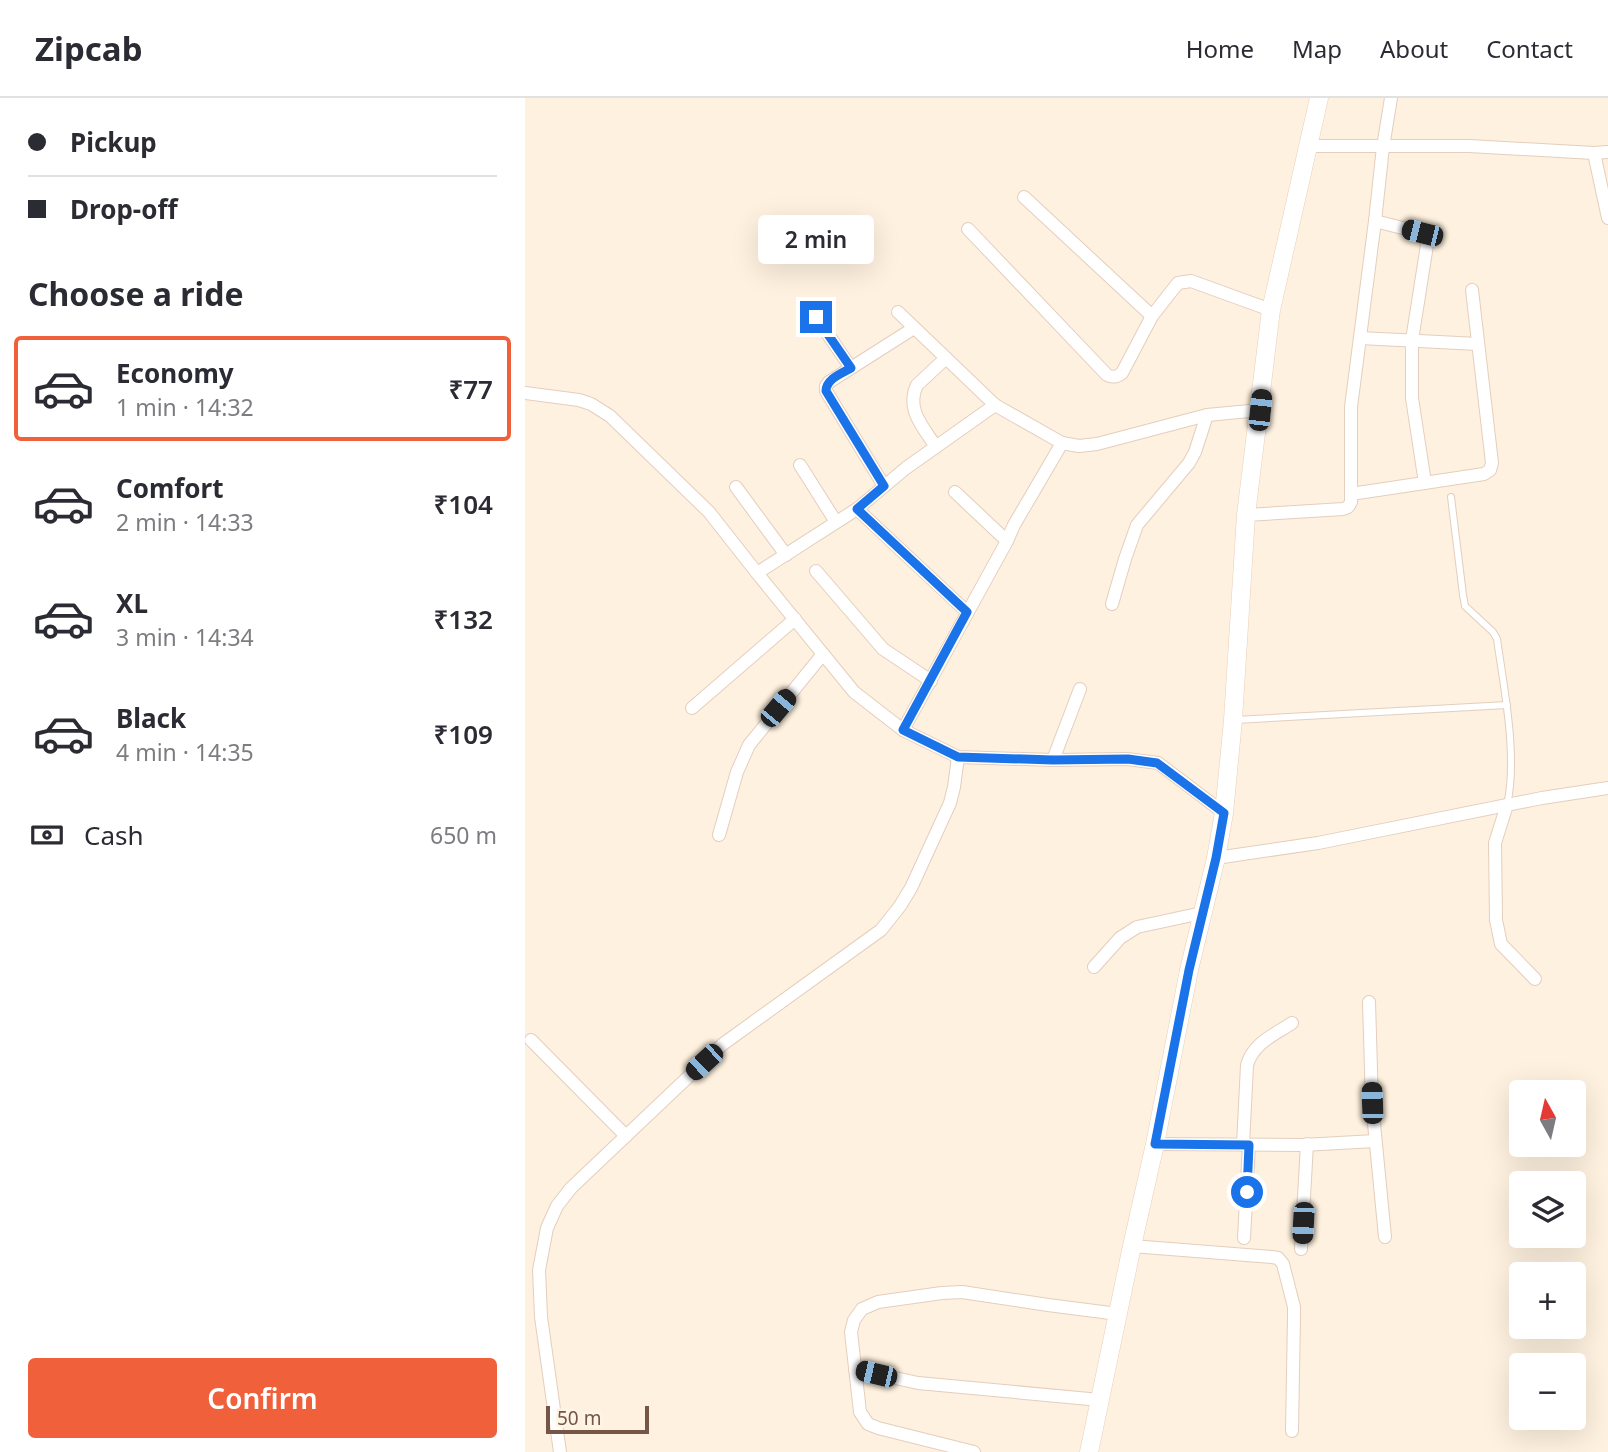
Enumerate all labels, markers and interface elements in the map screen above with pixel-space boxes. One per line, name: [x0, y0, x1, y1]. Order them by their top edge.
text: Zipcab: [35, 26, 142, 71]
text: Home: [1186, 32, 1254, 65]
text: Map: [1292, 32, 1342, 65]
text: About: [1380, 32, 1448, 65]
text: Contact: [1486, 32, 1573, 65]
text: Pickup: [70, 124, 157, 160]
text: Drop-off: [70, 191, 177, 227]
callout: 2 min: [758, 216, 874, 264]
car: [1400, 218, 1445, 248]
text: 2 min: [785, 223, 847, 255]
text: Choose a ride: [28, 272, 244, 315]
route end: [800, 301, 832, 333]
text: Economy: [116, 355, 234, 391]
icon: car: [32, 357, 95, 420]
text: ₹77: [448, 371, 493, 407]
car: [1248, 388, 1273, 432]
text: 1 min · 14:32: [116, 391, 254, 423]
text: Comfort: [116, 470, 224, 506]
icon: car: [32, 472, 95, 535]
text: ₹104: [434, 486, 493, 522]
text: 2 min · 14:33: [116, 506, 254, 538]
text: XL: [116, 585, 148, 621]
icon: car: [32, 587, 95, 650]
text: ₹132: [434, 601, 493, 637]
text: 3 min · 14:34: [116, 621, 254, 653]
car: [757, 685, 800, 731]
text: Black: [116, 700, 186, 736]
icon: car: [32, 702, 95, 765]
text: ₹109: [434, 716, 493, 752]
text: 4 min · 14:35: [116, 736, 254, 768]
icon: cash: [28, 816, 66, 854]
text: Cash: [84, 817, 144, 853]
text: 650 m: [430, 819, 497, 851]
car: [682, 1040, 727, 1084]
north arrow: [1509, 1080, 1585, 1157]
map controls: [1509, 1080, 1586, 1430]
car: [1361, 1082, 1384, 1124]
button: layers: [1509, 1171, 1586, 1248]
route start: [1231, 1176, 1263, 1208]
car: [1292, 1201, 1315, 1245]
button: +: [1509, 1262, 1586, 1339]
button: −: [1509, 1353, 1586, 1430]
button: Confirm: [28, 1358, 497, 1438]
car: [854, 1359, 899, 1389]
scale bar: [546, 1403, 649, 1435]
text: 50 m: [557, 1405, 601, 1431]

